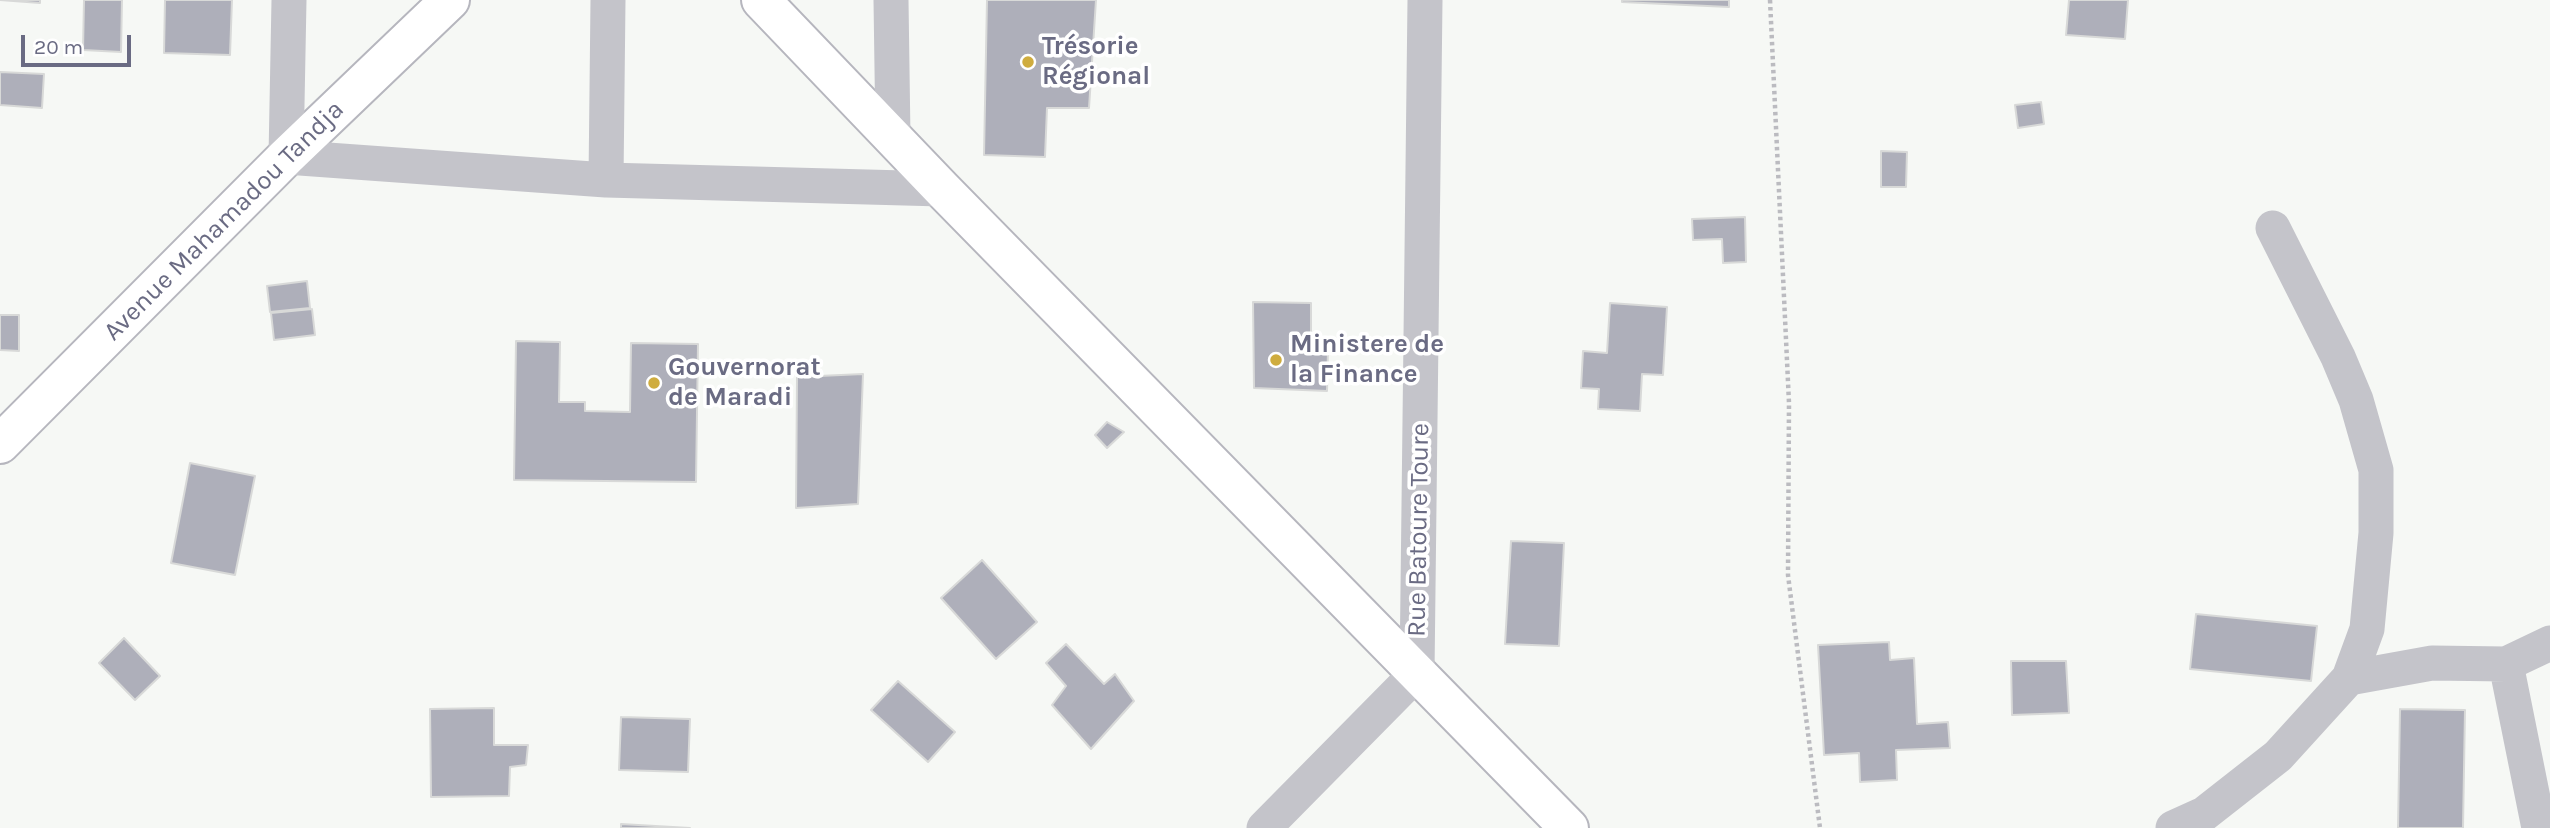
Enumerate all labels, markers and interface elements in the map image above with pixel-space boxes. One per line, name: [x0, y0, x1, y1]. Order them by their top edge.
scale bar: [24, 21, 135, 65]
place label: Trésorie Régional: [1042, 31, 1150, 92]
text: 20 m: [34, 35, 83, 59]
marker: Trésorie Régional: [1020, 54, 1036, 70]
street label: Avenue Mahamadou Tandja: [97, 94, 351, 348]
place label: Ministere de la Finance: [1290, 329, 1444, 390]
place label: Gouvernorat de Maradi: [668, 352, 821, 414]
marker: Ministere de la Finance: [1268, 352, 1284, 368]
marker: Gouvernorat de Maradi: [646, 375, 662, 391]
street label: Rue Batoure Toure: [1402, 423, 1436, 637]

